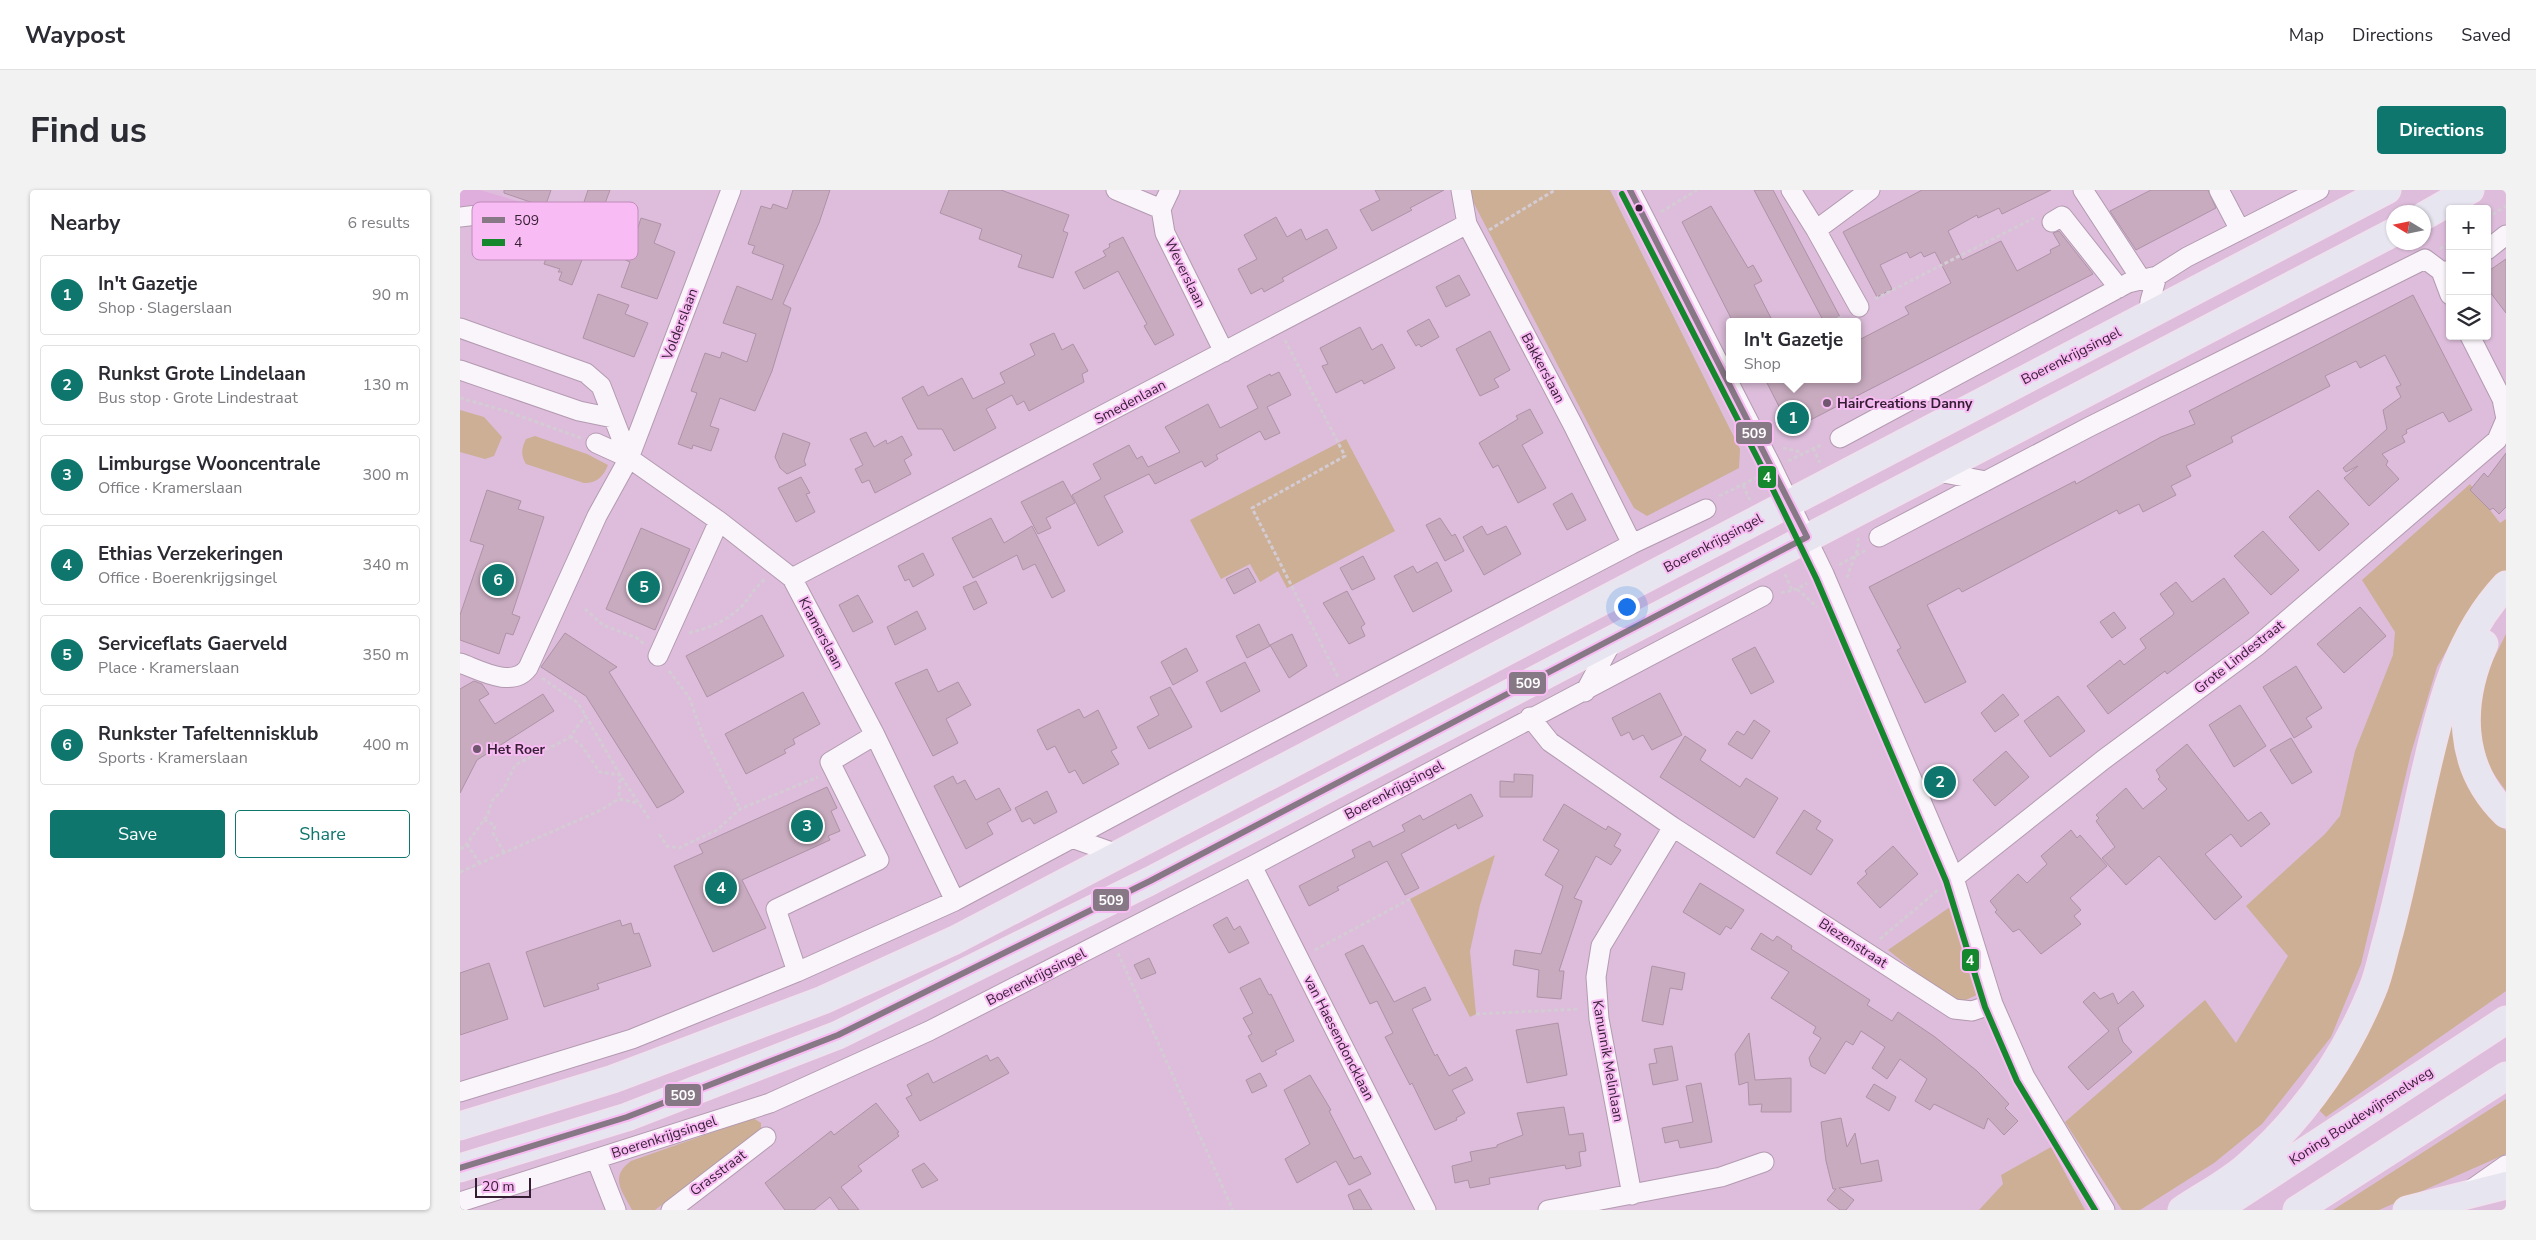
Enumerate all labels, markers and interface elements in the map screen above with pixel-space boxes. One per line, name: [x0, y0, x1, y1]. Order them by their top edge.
text: Waypost: [25, 19, 125, 51]
text: Map: [2289, 23, 2324, 47]
text: Directions: [2352, 23, 2433, 47]
text: Saved: [2461, 23, 2511, 47]
button: Directions: [2377, 106, 2506, 154]
text: Find us: [30, 107, 147, 154]
legend: [472, 202, 638, 260]
unlabelled marker: [1634, 203, 1644, 213]
north arrow: [2386, 205, 2431, 250]
map controls: [2446, 205, 2491, 340]
button: +: [2446, 205, 2491, 250]
text: Nearby: [50, 209, 120, 237]
text: 509: [514, 211, 539, 230]
text: 6 results: [348, 212, 410, 234]
text: 4: [514, 233, 522, 252]
street label: Weverslaan: [1160, 235, 1210, 311]
button: −: [2446, 250, 2491, 295]
text: In't Gazetje: [98, 271, 197, 297]
text: 1: [62, 284, 72, 306]
text: 90 m: [372, 284, 409, 306]
street label: Volderslaan: [657, 286, 702, 363]
button: layers: [2446, 295, 2491, 340]
text: Shop · Slagerslaan: [98, 297, 232, 319]
popup: [1726, 318, 1861, 383]
street label: Boerenkrijgsingel: [2018, 322, 2125, 389]
text: In't Gazetje: [1744, 327, 1843, 353]
street label: Bakkerslaan: [1517, 330, 1569, 406]
text: Shop: [1744, 353, 1781, 375]
text: Runkst Grote Lindelaan: [98, 361, 306, 387]
text: 2: [62, 374, 72, 396]
text: 130 m: [362, 374, 409, 396]
street label: Smedenlaan: [1091, 375, 1169, 429]
text: Bus stop · Grote Lindestraat: [98, 387, 298, 409]
place label: HairCreations Danny: [1837, 394, 1973, 413]
marker: HairCreations Danny: [1821, 397, 1833, 409]
pin: 1: [1777, 399, 1809, 437]
line badge: 509: [1735, 421, 1773, 445]
text: 509: [1741, 424, 1767, 443]
text: Limburgse Wooncentrale: [98, 451, 321, 477]
text: 3: [62, 464, 72, 486]
text: 300 m: [362, 464, 409, 486]
line badge: 4: [1757, 465, 1777, 489]
text: 4: [1763, 468, 1772, 487]
text: Office · Kramerslaan: [98, 477, 242, 499]
street label: Boerenkrijgsingel: [1660, 509, 1767, 577]
text: Ethias Verzekeringen: [98, 541, 283, 567]
text: 4: [62, 554, 72, 576]
text: 340 m: [362, 554, 409, 576]
pin: 6: [482, 561, 514, 599]
text: Office · Boerenkrijgsingel: [98, 567, 277, 589]
pin: 5: [628, 568, 660, 606]
street label: Kramerslaan: [794, 594, 848, 672]
your location: [1614, 594, 1640, 620]
street label: Grote Lindestraat: [2190, 616, 2288, 698]
text: Serviceflats Gaerveld: [98, 631, 287, 657]
text: 5: [62, 644, 72, 666]
text: 350 m: [362, 644, 409, 666]
text: Place · Kramerslaan: [98, 657, 239, 679]
line badge: 509: [1508, 671, 1547, 695]
text: 509: [1515, 674, 1541, 693]
text: Runkster Tafeltennisklub: [98, 721, 318, 747]
text: 6: [62, 734, 72, 756]
text: 400 m: [362, 734, 409, 756]
place label: Het Roer: [487, 740, 546, 759]
marker: Het Roer: [471, 743, 483, 755]
text: Sports · Kramerslaan: [98, 747, 248, 769]
street label: Boerenkrijgsingel: [1341, 756, 1448, 824]
pin: 2: [1924, 763, 1956, 801]
pin: 3: [791, 807, 823, 845]
button: Save: [50, 810, 225, 858]
button: Share: [235, 810, 410, 858]
pin: 4: [705, 869, 737, 907]
line badge: 509: [1092, 888, 1130, 912]
text: 509: [1098, 891, 1124, 910]
street label: Biezenstraat: [1815, 914, 1891, 972]
street label: Boerenkrijgsingel: [983, 943, 1090, 1010]
line badge: 4: [1961, 948, 1980, 972]
text: 4: [1966, 951, 1975, 970]
street label: van Haesendoncklaan: [1299, 972, 1379, 1104]
street label: Kanunnik Melinlaan: [1588, 999, 1628, 1123]
street label: Koning Boudewijnsnelweg: [2286, 1062, 2436, 1170]
line badge: 509: [664, 1083, 702, 1107]
text: 509: [670, 1086, 696, 1105]
street label: Boerenkrijgsingel: [609, 1111, 720, 1163]
street label: Grasstraat: [686, 1146, 750, 1200]
scale bar: [475, 1175, 531, 1198]
text: 20 m: [482, 1177, 514, 1196]

